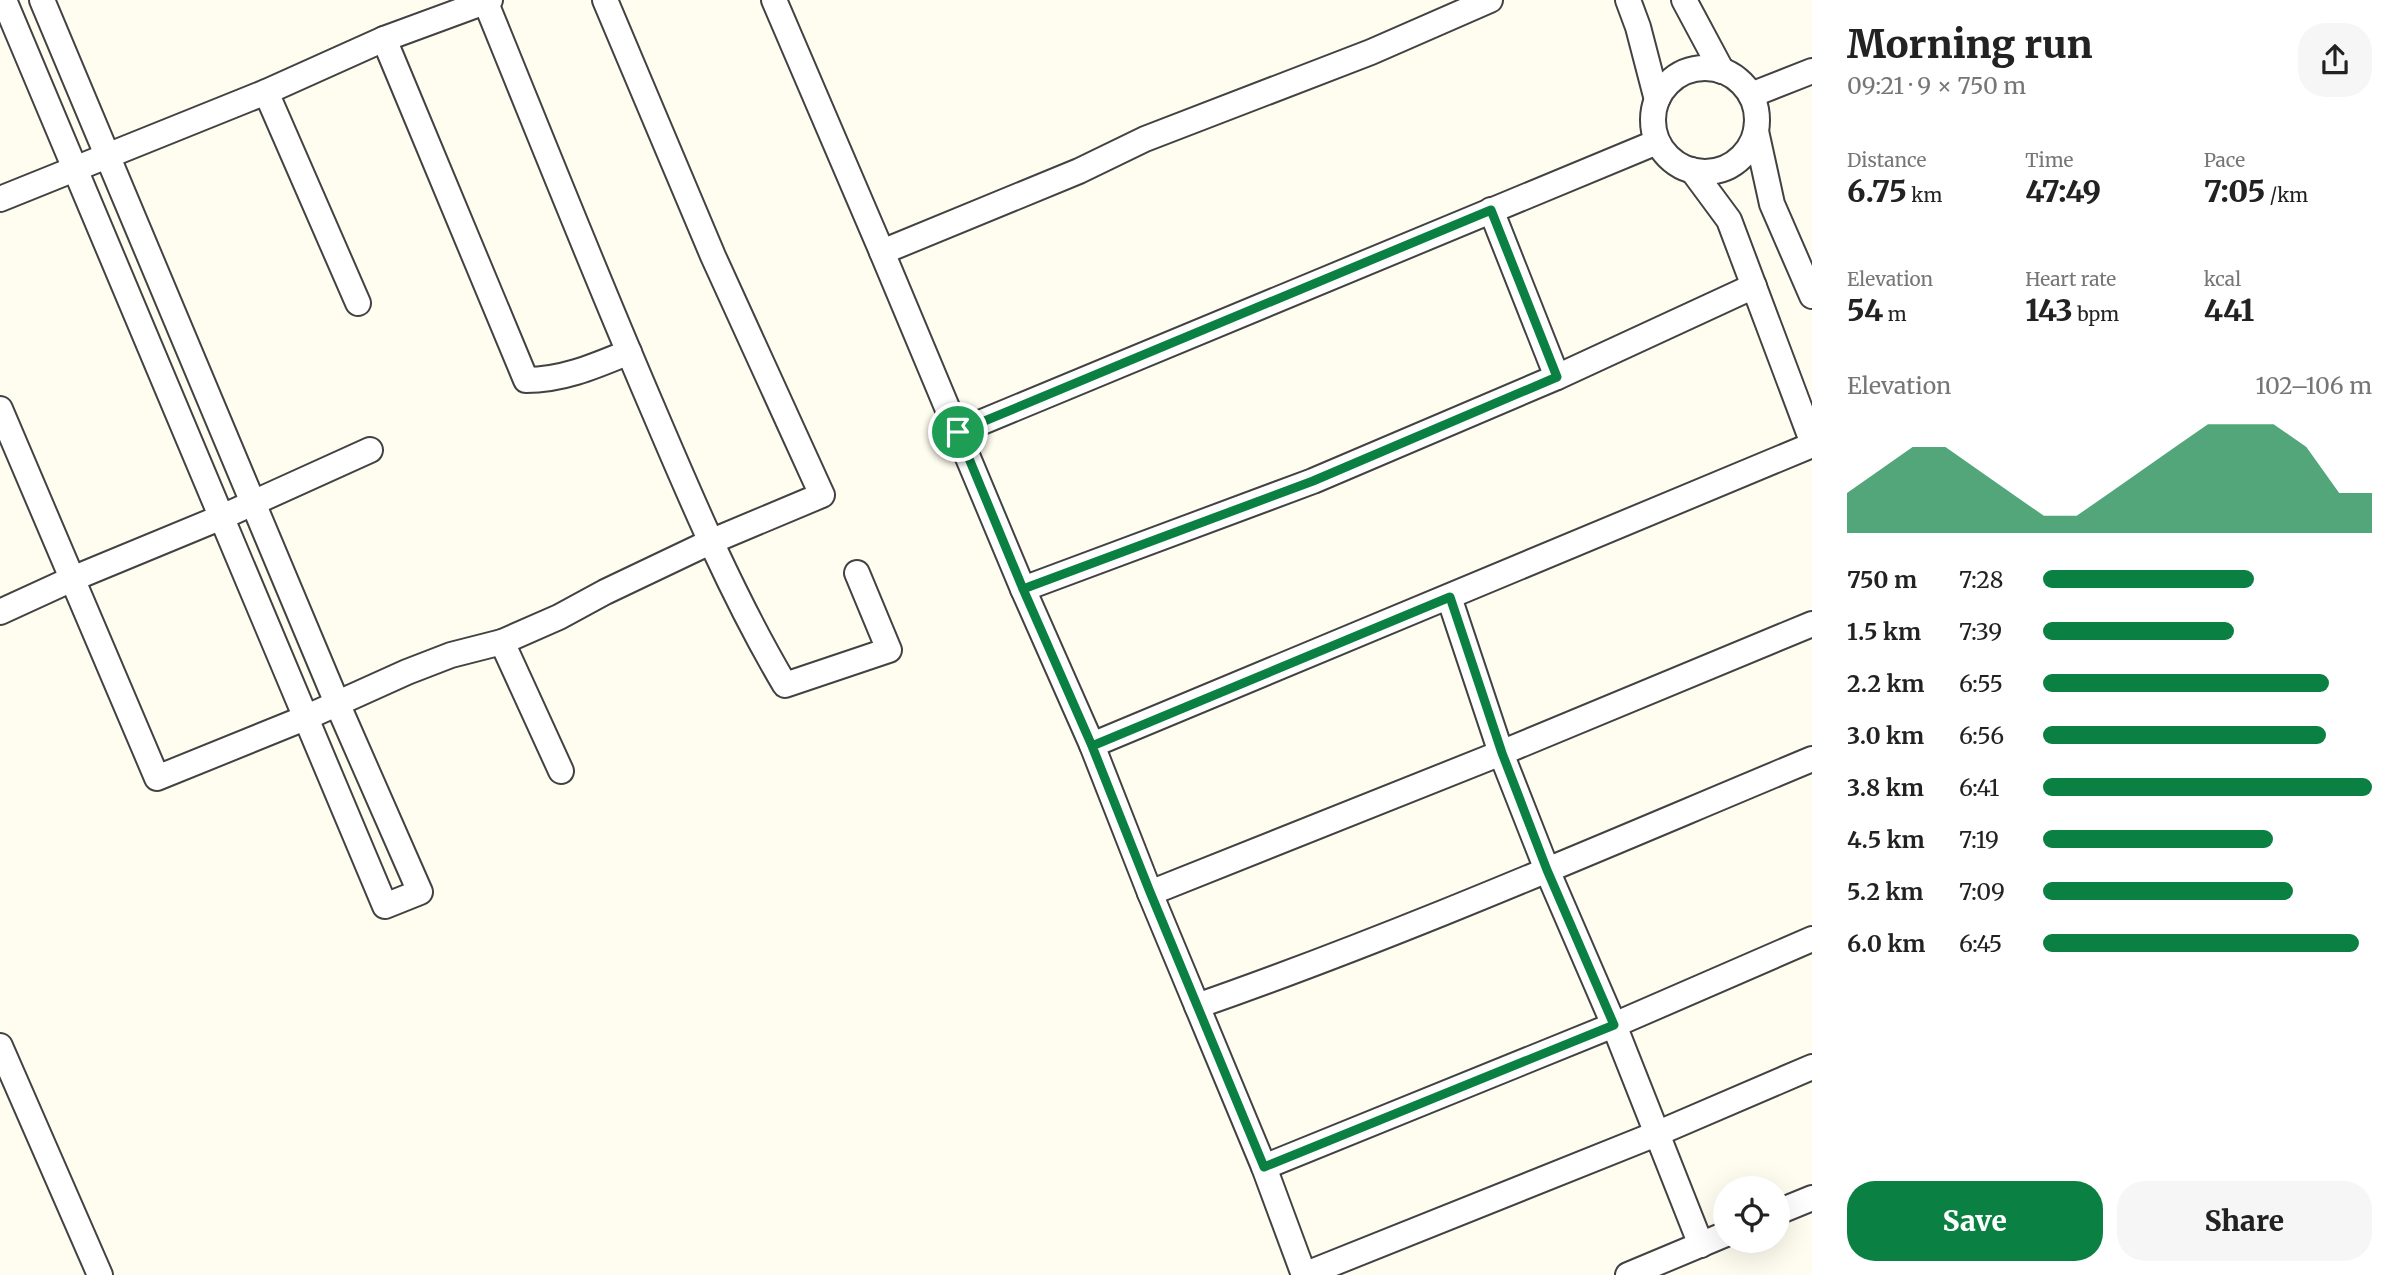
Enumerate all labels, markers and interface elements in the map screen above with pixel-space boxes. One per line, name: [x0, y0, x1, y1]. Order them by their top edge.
text: Morning run: [1847, 21, 2093, 68]
button: share: [2298, 23, 2372, 97]
text: 09:21 · 9 × 750 m: [1847, 71, 2026, 100]
text: Distance: [1847, 148, 1926, 172]
text: Time: [2025, 148, 2074, 172]
text: Pace: [2204, 148, 2245, 172]
text: 6.75: [1847, 172, 1907, 210]
text: 47:49: [2025, 172, 2101, 210]
text: 7:05: [2204, 172, 2265, 210]
text: km: [1907, 183, 1942, 207]
text: /km: [2265, 183, 2308, 207]
text: Elevation: [1847, 267, 1933, 291]
text: Heart rate: [2025, 267, 2116, 291]
text: kcal: [2204, 267, 2241, 291]
text: 54: [1847, 291, 1883, 329]
text: 143: [2025, 291, 2073, 329]
text: 441: [2204, 291, 2254, 329]
text: m: [1883, 302, 1907, 326]
text: bpm: [2073, 302, 2119, 326]
text: Elevation: [1847, 371, 1951, 400]
text: 102–106 m: [2256, 371, 2372, 400]
pin: [928, 402, 988, 462]
icon: arrive: [939, 413, 977, 451]
text: 750 m: [1847, 565, 1917, 594]
text: 7:28: [1959, 565, 2003, 594]
text: 1.5 km: [1847, 617, 1921, 646]
text: 7:39: [1959, 617, 2002, 646]
text: 2.2 km: [1847, 669, 1925, 698]
text: 6:55: [1959, 669, 2003, 698]
text: 3.0 km: [1847, 721, 1924, 750]
text: 6:56: [1959, 721, 2004, 750]
text: 3.8 km: [1847, 773, 1924, 802]
text: 6:41: [1959, 773, 2000, 802]
text: 4.5 km: [1847, 825, 1925, 854]
text: 7:19: [1959, 825, 1999, 854]
text: 5.2 km: [1847, 877, 1924, 906]
text: 7:09: [1959, 877, 2005, 906]
text: 6.0 km: [1847, 929, 1925, 958]
text: 6:45: [1959, 929, 2002, 958]
map controls: [1713, 1176, 1790, 1253]
button: locate: [1713, 1176, 1790, 1253]
button: Save: [1847, 1181, 2103, 1261]
button: Share: [2117, 1181, 2372, 1261]

